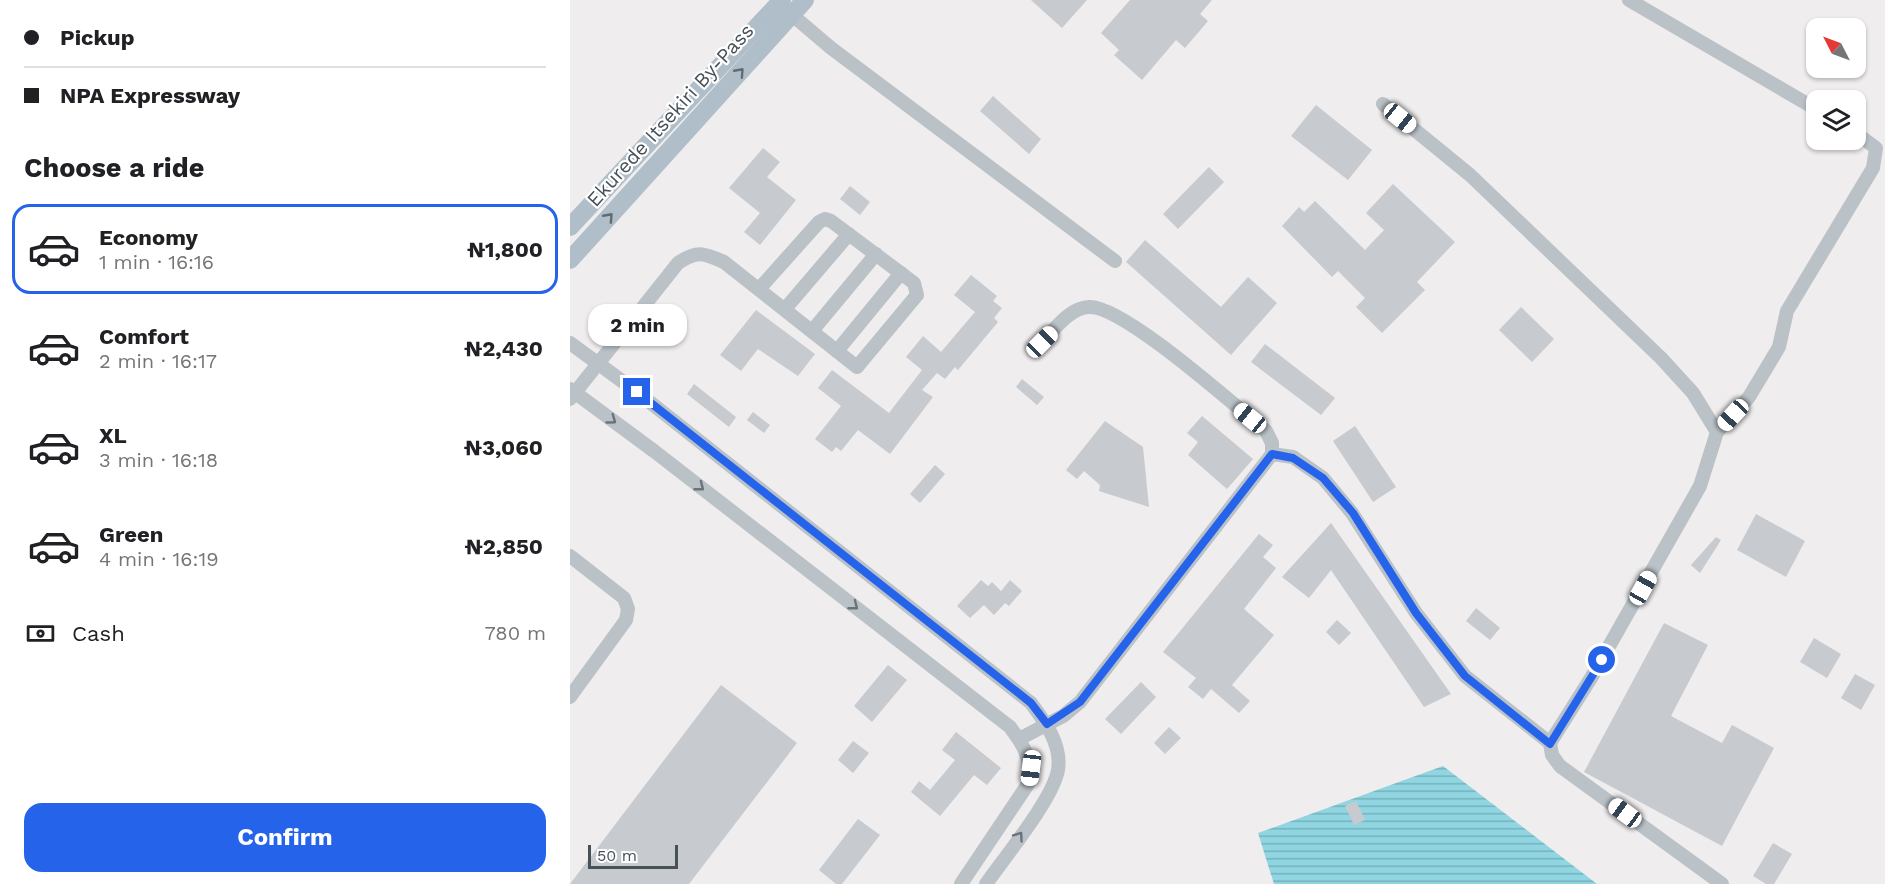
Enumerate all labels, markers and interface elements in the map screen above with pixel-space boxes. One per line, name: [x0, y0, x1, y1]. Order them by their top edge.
north arrow: [1806, 18, 1866, 78]
map controls: [1806, 18, 1866, 150]
street label: Ekurede Itsekiri By-Pass: [582, 19, 758, 211]
text: Pickup: [60, 25, 135, 50]
one-way arrow: [733, 68, 744, 79]
text: NPA Expressway: [60, 83, 240, 108]
button: layers: [1806, 90, 1866, 150]
car: [1380, 100, 1420, 136]
text: Choose a ride: [24, 152, 204, 184]
one-way arrow: [602, 213, 613, 224]
icon: car: [27, 222, 81, 276]
text: Economy: [99, 225, 198, 250]
text: ₦1,800: [467, 237, 543, 262]
text: 1 min · 16:16: [99, 250, 214, 274]
callout: 2 min: [587, 305, 686, 347]
text: 2 min: [610, 313, 665, 337]
icon: car: [27, 321, 81, 375]
car: [1023, 323, 1061, 361]
text: Comfort: [99, 324, 189, 349]
text: ₦2,430: [464, 336, 543, 361]
text: 2 min · 16:17: [99, 349, 217, 373]
route end: [623, 378, 650, 405]
car: [1714, 396, 1752, 434]
car: [1230, 400, 1270, 436]
one-way arrow: [606, 412, 617, 423]
icon: car: [27, 420, 81, 474]
text: XL: [99, 423, 127, 448]
text: ₦3,060: [464, 435, 543, 460]
text: 3 min · 16:18: [99, 448, 218, 472]
one-way arrow: [694, 479, 705, 490]
icon: car: [27, 519, 81, 573]
text: Green: [99, 522, 163, 547]
text: ₦2,850: [465, 534, 543, 559]
text: 4 min · 16:19: [99, 547, 219, 571]
car: [1626, 568, 1660, 608]
one-way arrow: [848, 599, 859, 610]
icon: cash: [24, 617, 57, 650]
text: Cash: [72, 621, 125, 646]
text: 780 m: [485, 621, 546, 645]
route start: [1588, 646, 1615, 673]
car: [1020, 749, 1042, 787]
car: [1605, 795, 1645, 831]
button: Confirm: [24, 803, 546, 872]
one-way arrow: [1012, 832, 1023, 843]
scale bar: [588, 842, 678, 870]
text: 50 m: [597, 846, 637, 865]

